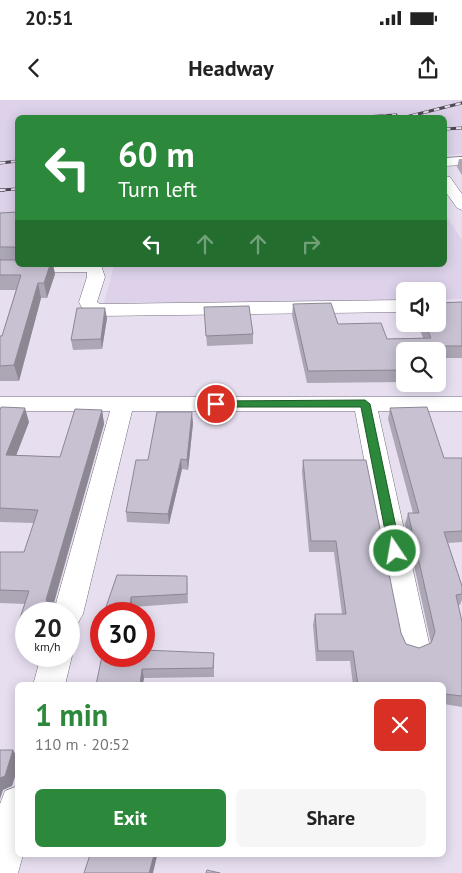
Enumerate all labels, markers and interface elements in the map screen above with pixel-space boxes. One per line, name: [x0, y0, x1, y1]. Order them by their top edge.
text: 20:51: [25, 6, 73, 30]
icon: back: [20, 54, 48, 82]
text: Headway: [188, 54, 274, 82]
icon: share: [414, 54, 442, 82]
text: 60 m: [118, 131, 195, 177]
icon: left: [35, 135, 100, 200]
text: Turn left: [118, 175, 197, 203]
icon: left: [138, 230, 166, 258]
icon: ahead: [191, 230, 219, 258]
icon: ahead: [244, 230, 272, 258]
icon: right: [297, 230, 325, 258]
map controls: [396, 282, 446, 392]
button: sound: [396, 282, 446, 332]
button: search: [396, 342, 446, 392]
pin: [195, 383, 237, 425]
icon: arrive: [202, 390, 230, 418]
position arrow: [368, 524, 420, 576]
speed limit sign: 30: [90, 602, 155, 667]
text: 20: [33, 612, 62, 644]
text: km/h: [34, 639, 61, 654]
text: 1 min: [35, 695, 108, 734]
button: close: [374, 699, 426, 751]
text: 110 m · 20:52: [35, 734, 130, 754]
button: Exit: [35, 789, 226, 847]
button: Share: [236, 789, 426, 847]

